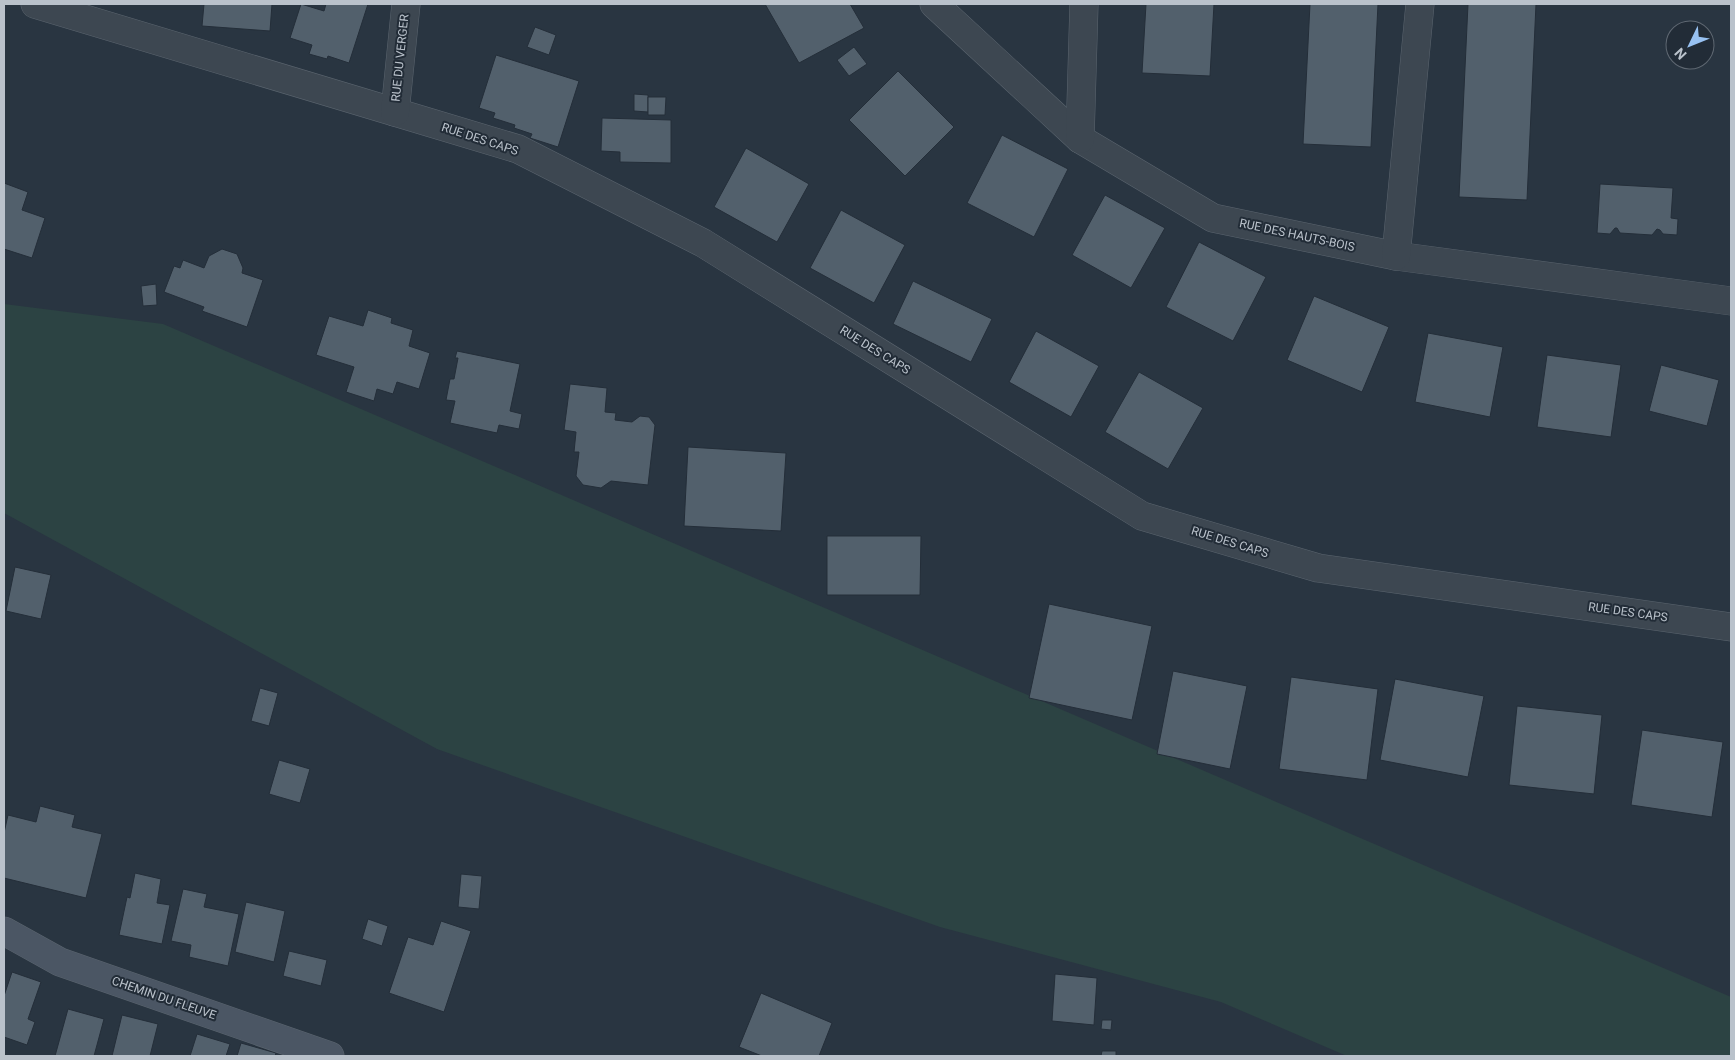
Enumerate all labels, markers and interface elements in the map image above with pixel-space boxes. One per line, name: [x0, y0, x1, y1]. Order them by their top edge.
street label: RUE DU VERGER: [388, 13, 412, 102]
north arrow: [1665, 20, 1715, 70]
text: N: [1671, 45, 1690, 63]
street label: RUE DES CAPS: [440, 120, 520, 158]
street label: RUE DES HAUTS-BOIS: [1238, 216, 1356, 254]
street label: RUE DES CAPS: [837, 323, 913, 377]
street label: RUE DES CAPS: [1190, 524, 1270, 560]
street label: RUE DES CAPS: [1587, 599, 1669, 625]
street label: CHEMIN DU FLEUVE: [110, 974, 218, 1022]

